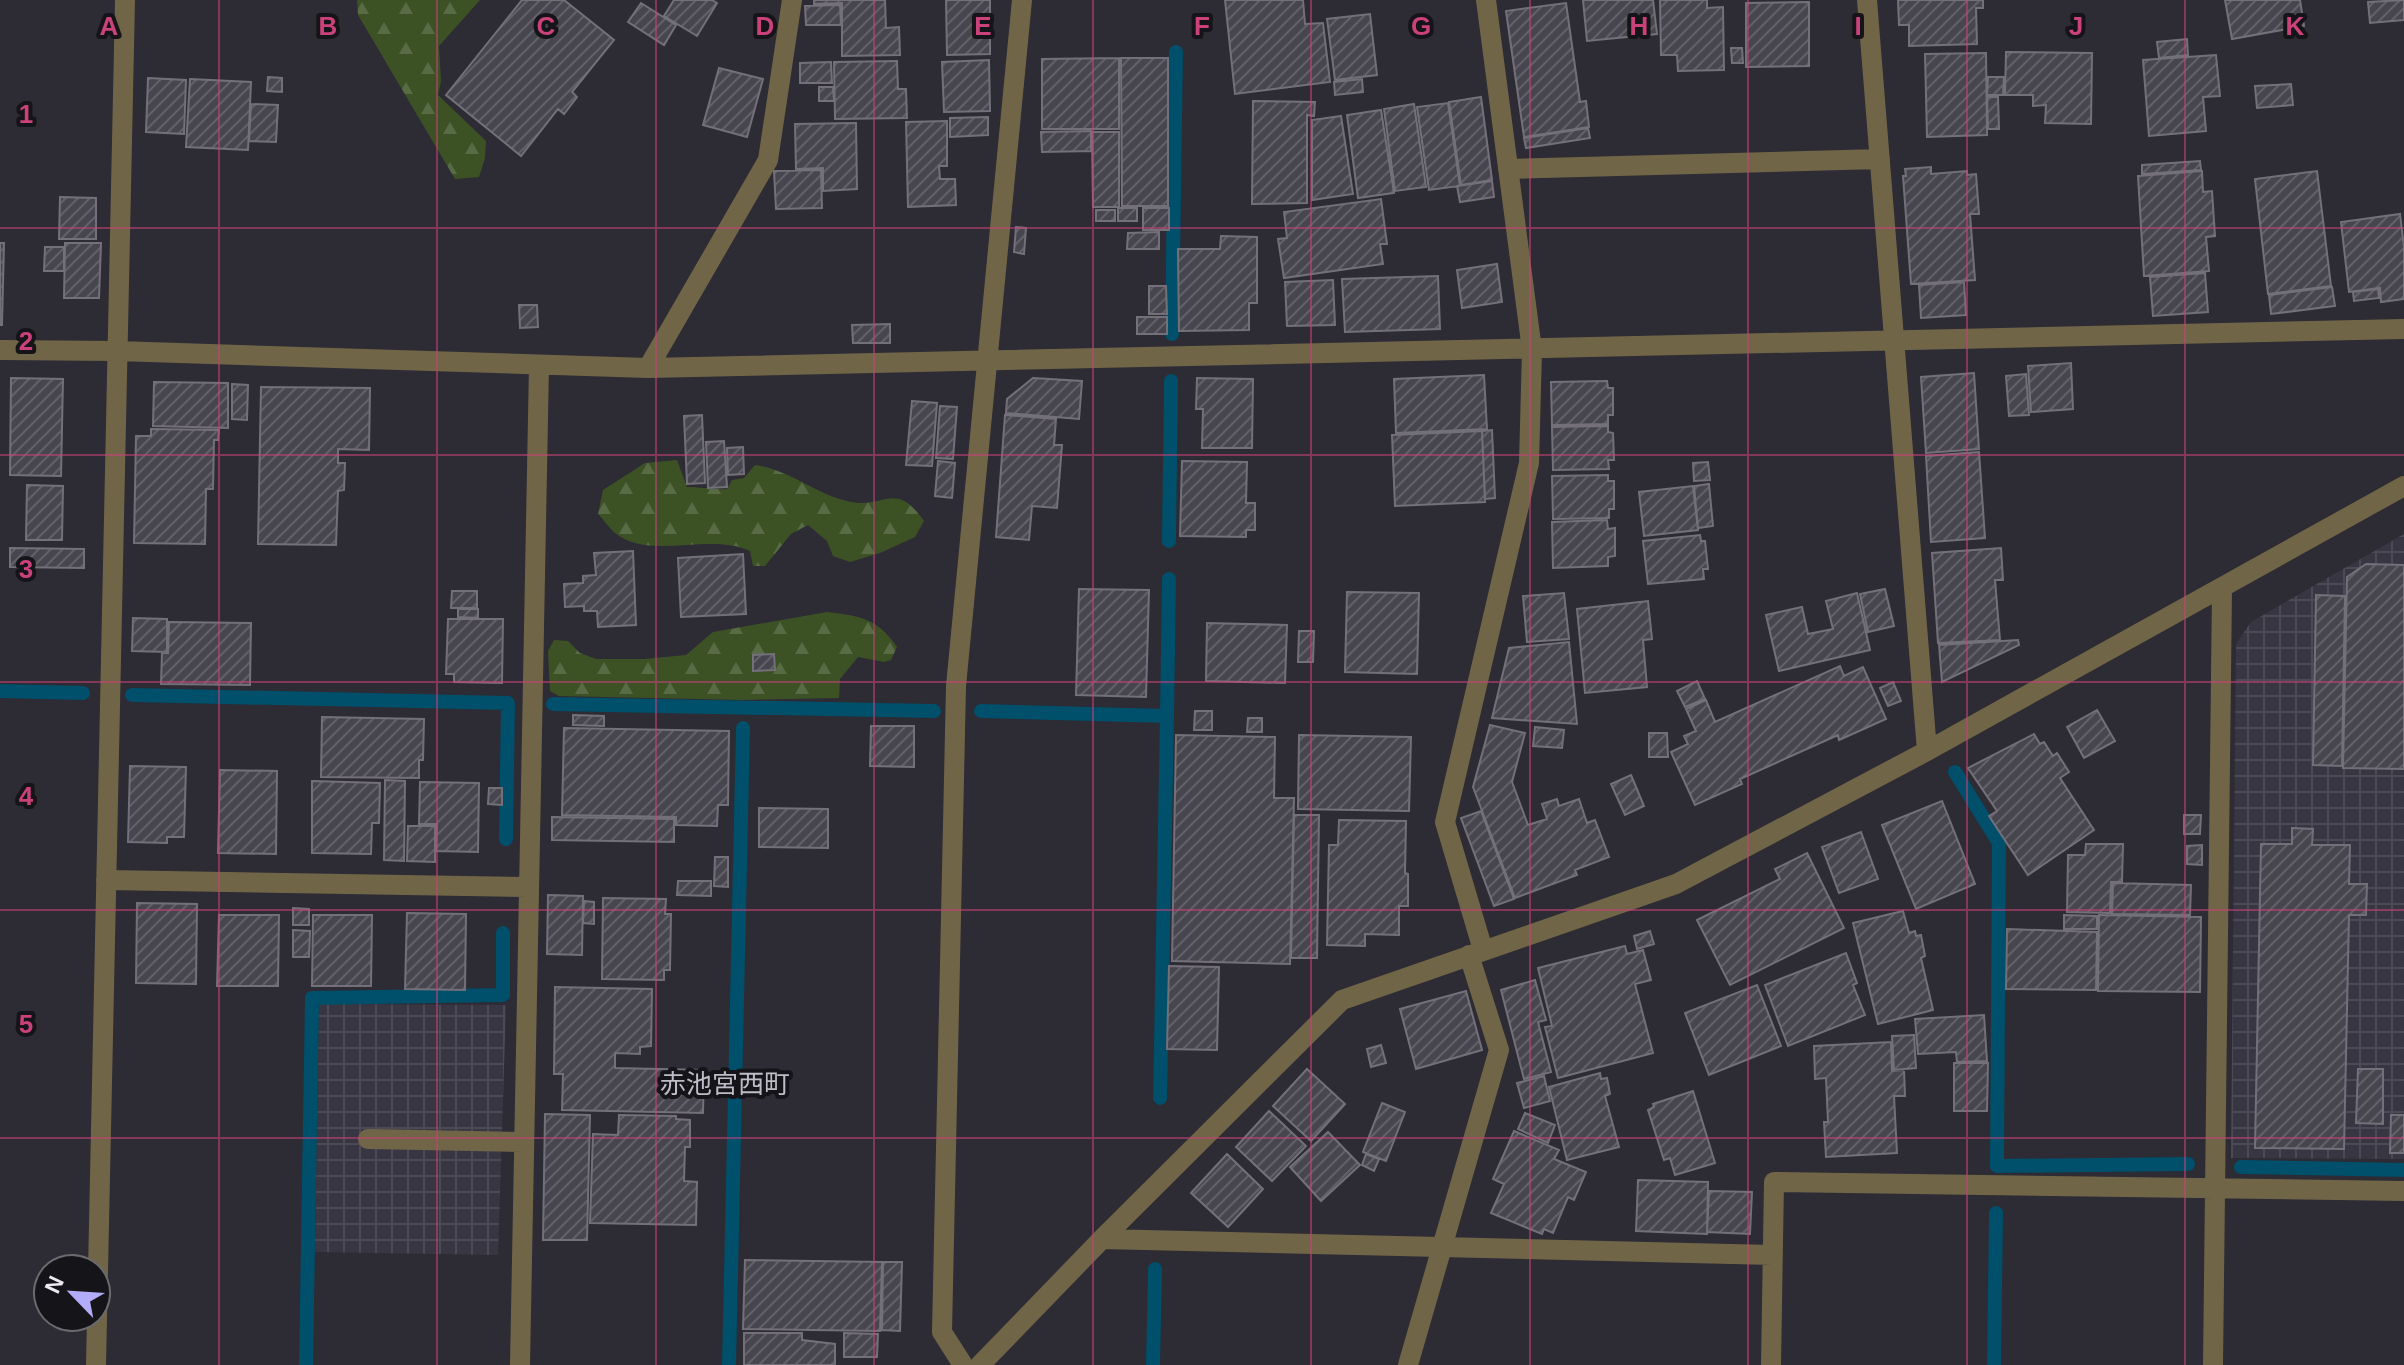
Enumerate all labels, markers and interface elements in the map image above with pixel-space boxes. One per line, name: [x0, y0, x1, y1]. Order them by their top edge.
text: A: [100, 11, 119, 41]
text: B: [319, 11, 337, 41]
text: C: [537, 11, 556, 41]
text: D: [756, 11, 774, 41]
text: E: [974, 11, 992, 41]
text: F: [1194, 11, 1210, 41]
text: G: [1411, 11, 1431, 41]
text: H: [1630, 11, 1648, 41]
text: I: [1854, 11, 1862, 41]
text: J: [2069, 11, 2083, 41]
text: K: [2286, 11, 2305, 41]
text: 1: [19, 99, 33, 129]
text: 2: [19, 326, 33, 356]
text: 3: [19, 554, 33, 584]
text: 4: [19, 781, 34, 811]
text: 5: [19, 1009, 33, 1039]
district label: 赤池宮西町: [660, 1069, 790, 1099]
north arrow: [32, 1253, 112, 1333]
text: N: [40, 1272, 69, 1297]

